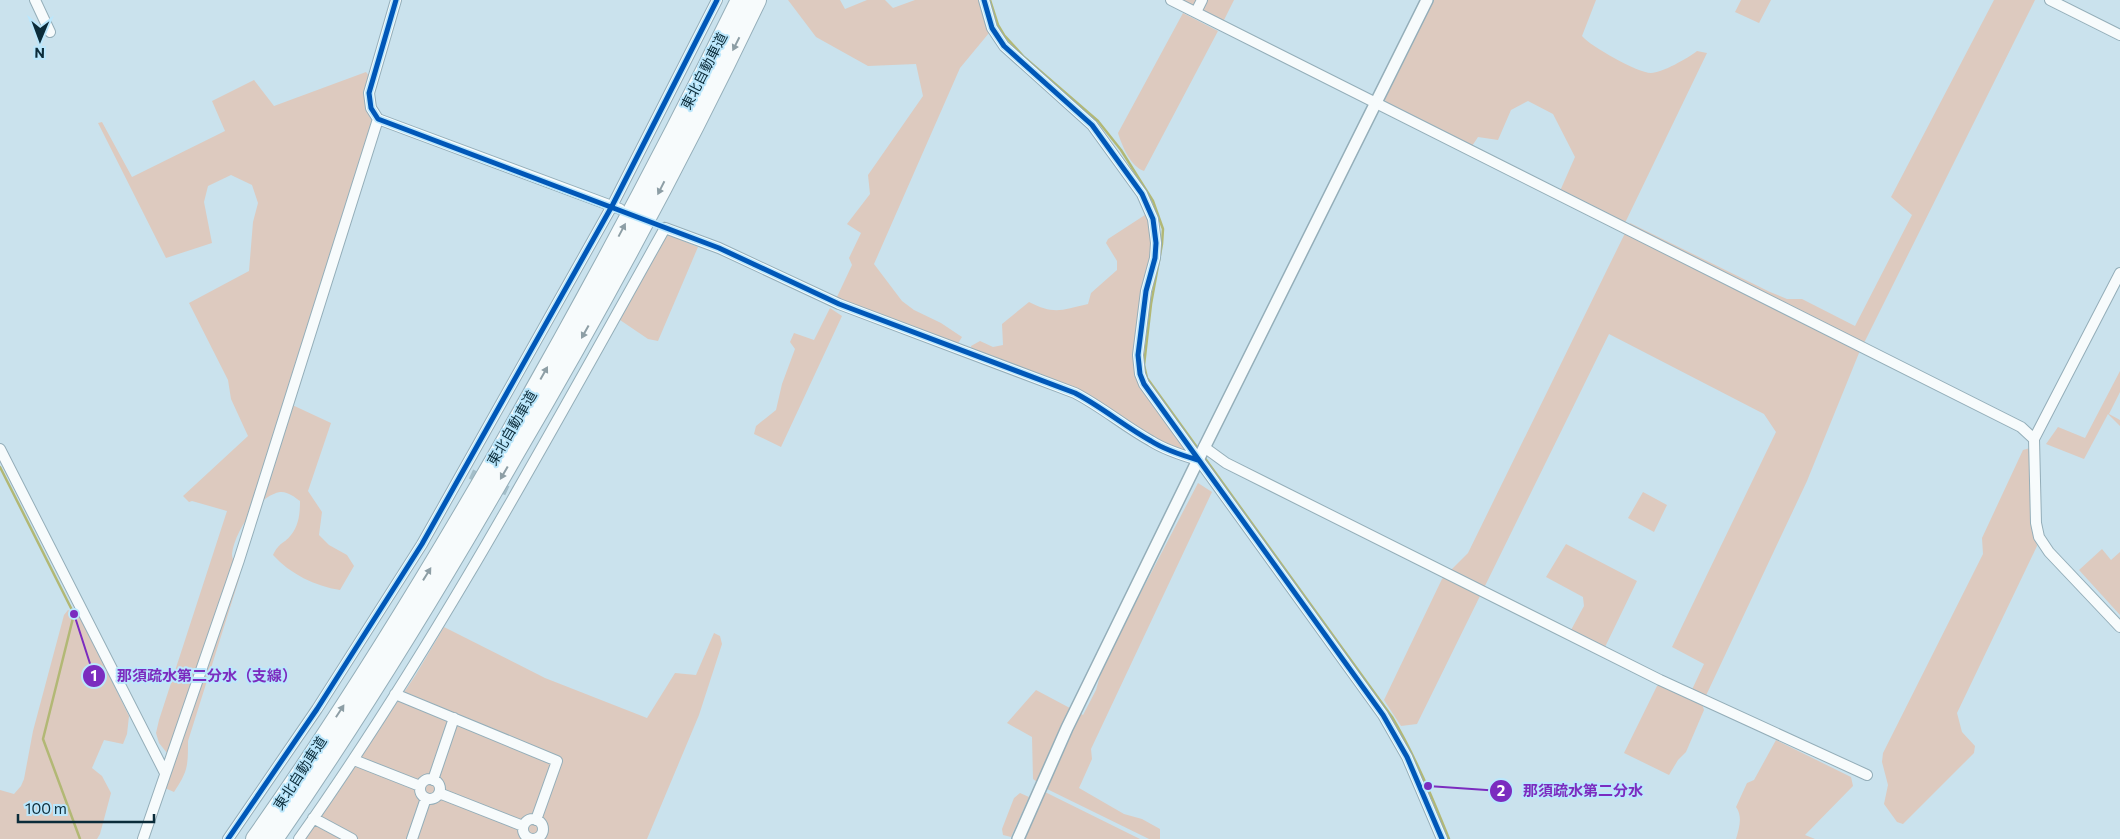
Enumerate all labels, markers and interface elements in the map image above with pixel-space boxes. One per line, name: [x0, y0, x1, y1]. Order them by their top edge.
north arrow: [15, 15, 65, 65]
street label: 東北自動車道: [677, 29, 730, 112]
one-way arrow: [732, 37, 740, 51]
text: N: [34, 45, 45, 62]
one-way arrow: [657, 181, 665, 195]
one-way arrow: [618, 223, 626, 237]
one-way arrow: [581, 324, 589, 339]
one-way arrow: [540, 365, 548, 380]
street label: 東北自動車道: [483, 387, 540, 468]
one-way arrow: [500, 466, 509, 479]
one-way arrow: [423, 567, 432, 580]
callout: 那須疏水第二分水（支線）: [82, 661, 307, 691]
text: 1: [91, 666, 97, 684]
text: 那須疏水第二分水（支線）: [117, 666, 297, 684]
one-way arrow: [336, 704, 345, 718]
street label: 東北自動車道: [270, 733, 330, 813]
callout: 那須疏水第二分水: [1488, 776, 1653, 806]
text: 2: [1497, 781, 1505, 799]
text: 那須疏水第二分水: [1523, 781, 1643, 799]
scale bar: [18, 792, 154, 824]
text: 100 m: [25, 799, 67, 817]

